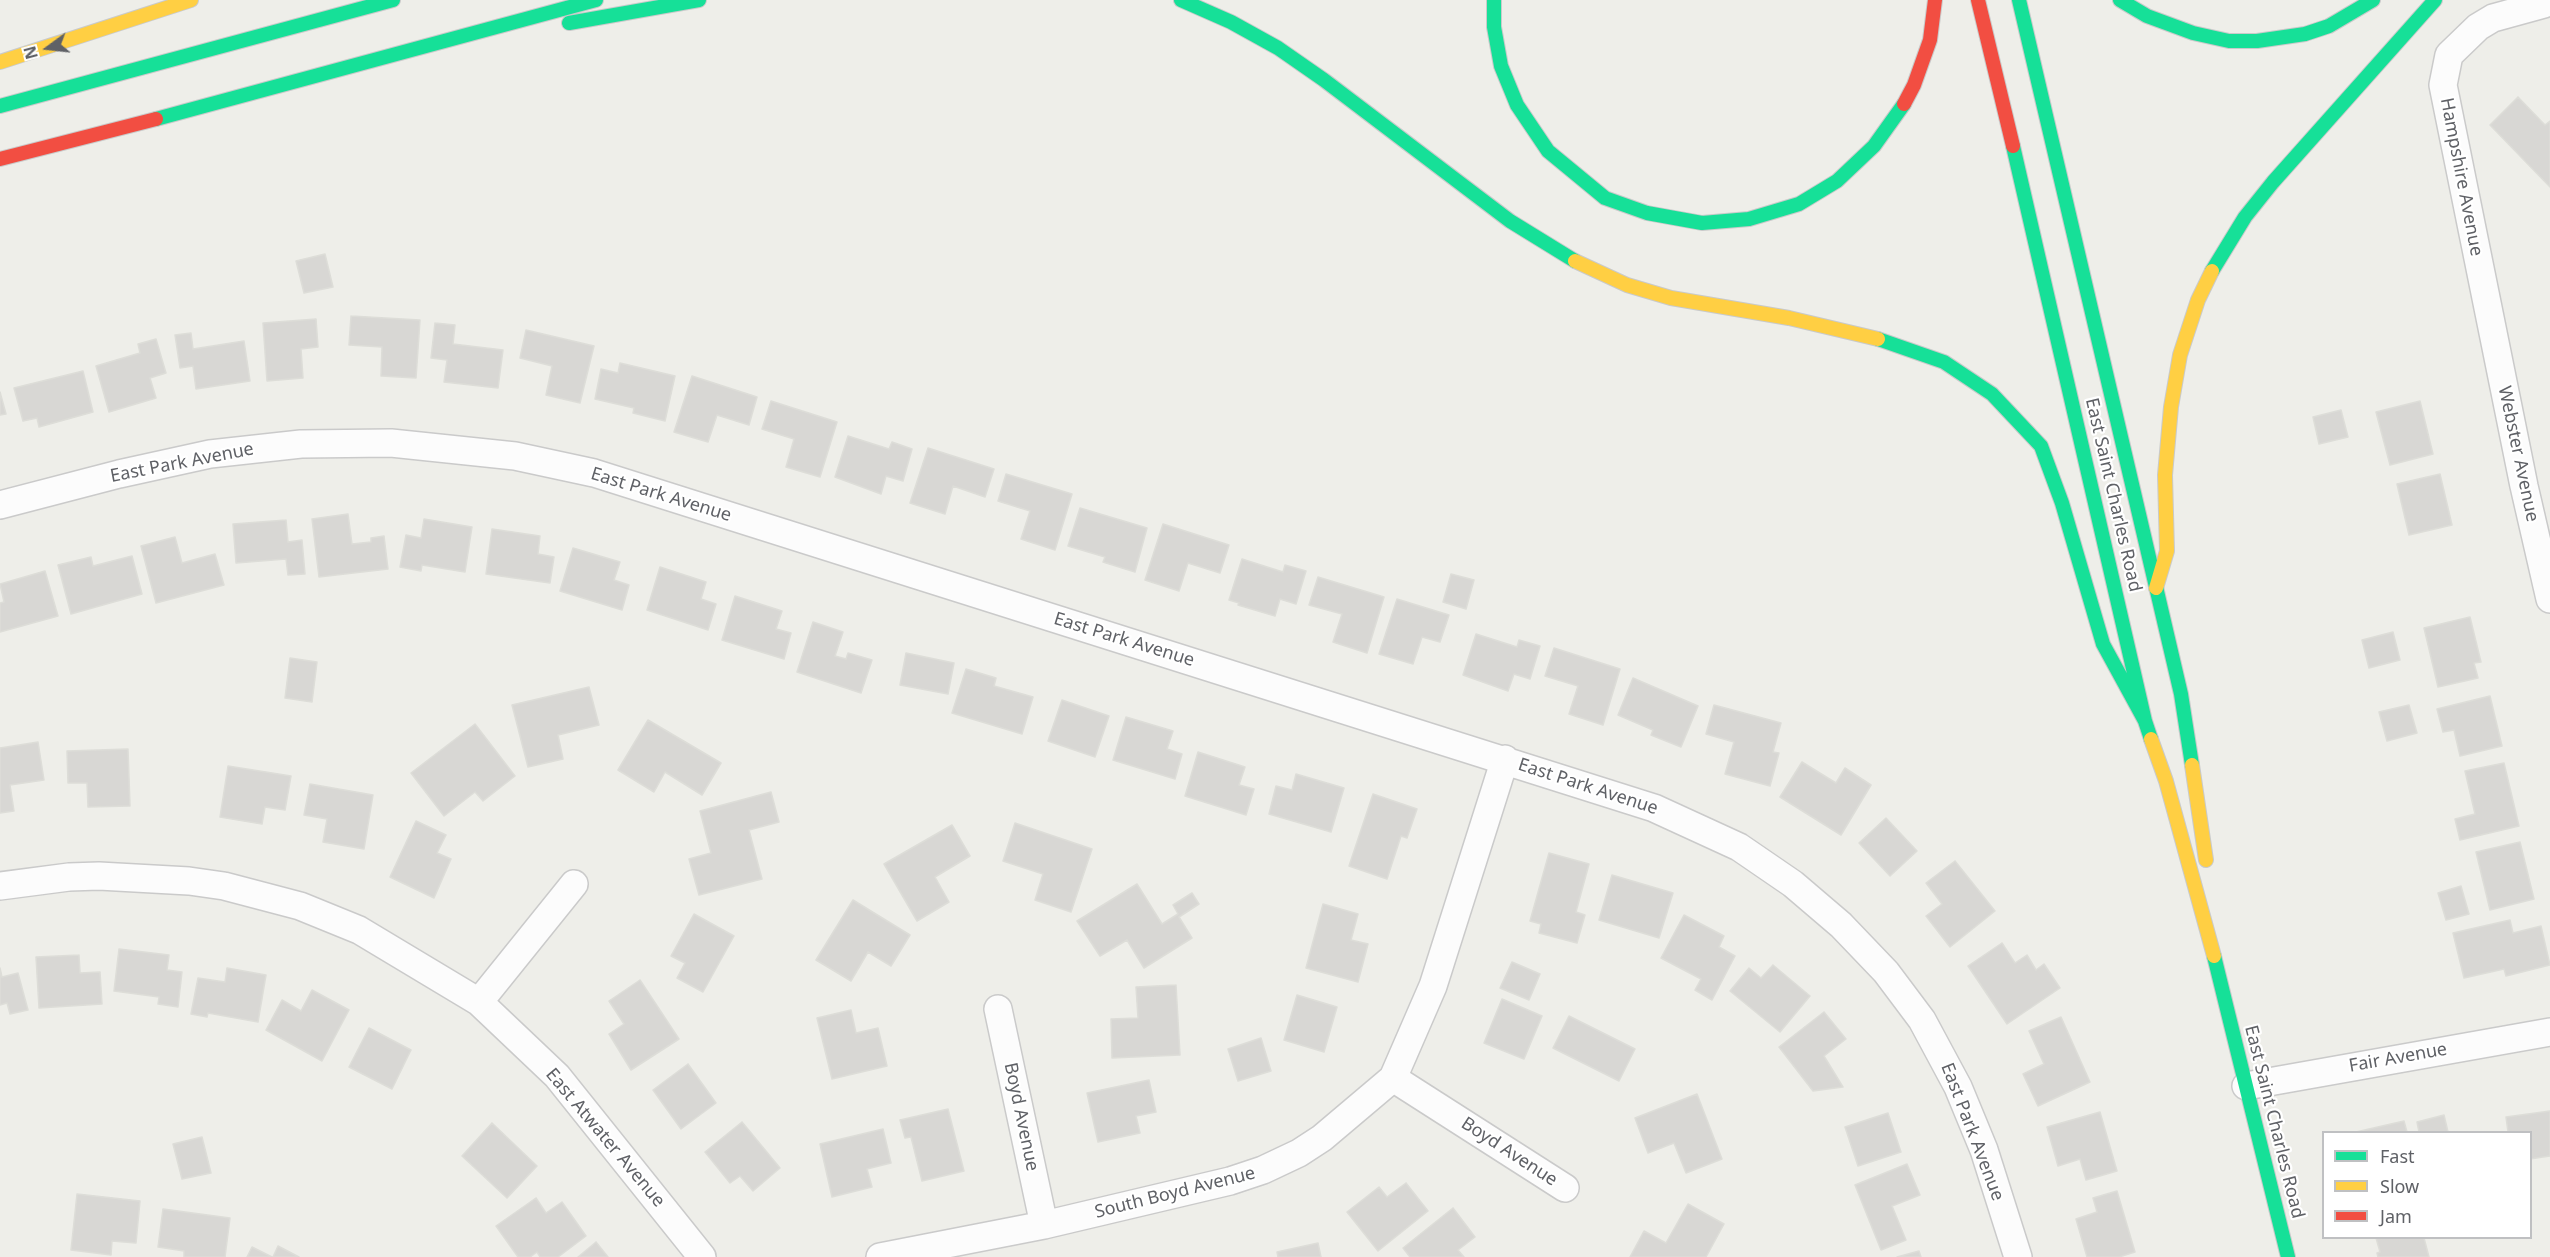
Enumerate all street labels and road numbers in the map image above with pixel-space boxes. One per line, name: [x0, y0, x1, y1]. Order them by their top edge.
street label: Hampshire Avenue: [2435, 96, 2487, 258]
street label: Webster Avenue: [2493, 384, 2543, 524]
street label: East Saint Charles Road: [2080, 396, 2146, 594]
street label: East Park Avenue: [108, 438, 256, 488]
street label: East Park Avenue: [588, 463, 734, 527]
street label: East Park Avenue: [1051, 608, 1197, 672]
street label: East Park Avenue: [1515, 754, 1661, 820]
street label: East Saint Charles Road: [2240, 1023, 2308, 1221]
street label: Fair Avenue: [2347, 1039, 2449, 1077]
street label: East Park Avenue: [1936, 1060, 2008, 1204]
street label: Boyd Avenue: [999, 1061, 1043, 1173]
street label: East Atwater Avenue: [541, 1064, 669, 1212]
street label: Boyd Avenue: [1457, 1113, 1561, 1191]
street label: South Boyd Avenue: [1093, 1163, 1257, 1223]

